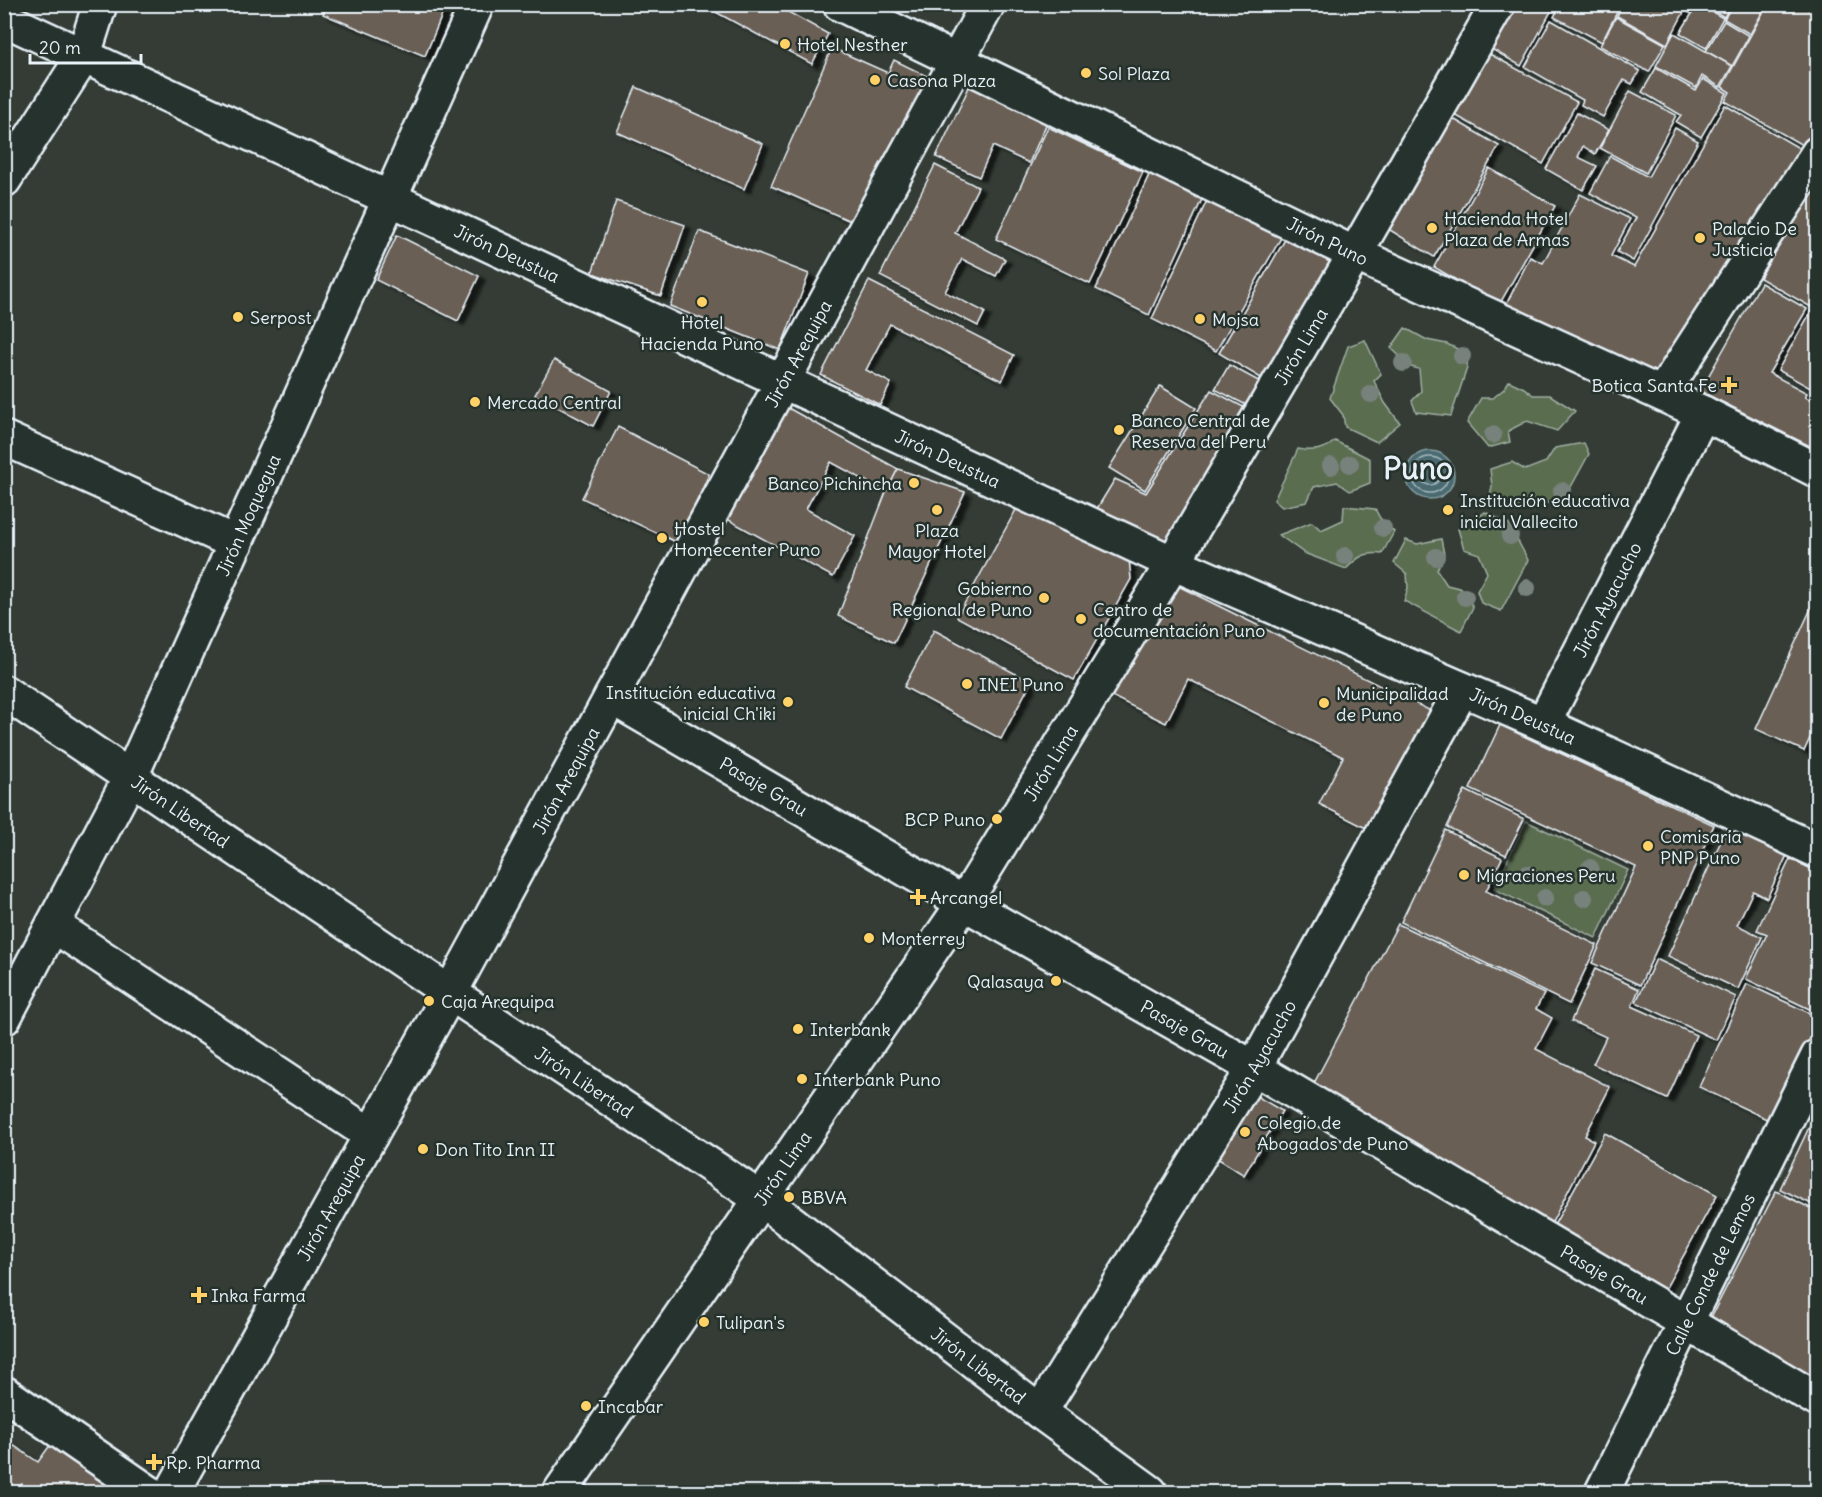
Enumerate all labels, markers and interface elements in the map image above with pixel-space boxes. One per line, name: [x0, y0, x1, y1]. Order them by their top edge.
scale bar: [30, 27, 141, 65]
place label: Hotel Nesther: [797, 33, 908, 56]
text: 20 m: [39, 36, 81, 59]
marker: Hotel Nesther: [778, 37, 792, 51]
place label: Sol Plaza: [1098, 62, 1170, 85]
marker: Sol Plaza: [1079, 66, 1093, 80]
place label: Casona Plaza: [887, 69, 996, 92]
marker: Casona Plaza: [868, 73, 882, 87]
place label: Hacienda Hotel Plaza de Armas: [1444, 207, 1570, 251]
street label: Jirón Puno: [1283, 211, 1372, 270]
place label: Palacio De Justicia: [1712, 217, 1797, 261]
street label: Jirón Deustua: [451, 219, 563, 287]
marker: Hacienda Hotel Plaza de Armas: [1425, 221, 1439, 235]
marker: Palacio De Justicia: [1693, 231, 1707, 245]
marker: Hotel Hacienda Puno: [695, 295, 709, 309]
street label: Jirón Arequipa: [759, 296, 836, 411]
street label: Jirón Lima: [1269, 304, 1332, 389]
place label: Serpost: [250, 306, 312, 329]
place label: Mojsa: [1212, 308, 1259, 331]
marker: Serpost: [231, 310, 245, 324]
place label: Hotel Hacienda Puno: [640, 311, 764, 355]
marker: Mojsa: [1193, 312, 1207, 326]
place label: Botica Santa Fe: [1591, 374, 1717, 397]
marker: Botica Santa Fe: [1722, 378, 1736, 392]
place label: Mercado Central: [487, 391, 621, 414]
marker: Mercado Central: [468, 395, 482, 409]
place label: Banco Central de Reserva del Peru: [1131, 409, 1270, 453]
marker: Banco Central de Reserva del Peru: [1112, 423, 1126, 437]
street label: Jirón Deustua: [892, 424, 1004, 493]
district label: Puno: [1383, 449, 1453, 487]
street label: Jirón Moquegua: [211, 451, 285, 579]
place label: Banco Pichincha: [767, 472, 902, 495]
marker: Banco Pichincha: [907, 476, 921, 490]
place label: Institución educativa inicial Vallecito: [1460, 489, 1630, 533]
marker: Plaza Mayor Hotel: [930, 503, 944, 517]
marker: Institución educativa inicial Vallecito: [1441, 503, 1455, 517]
place label: Hostel Homecenter Puno: [674, 517, 820, 561]
place label: Plaza Mayor Hotel: [887, 519, 987, 563]
marker: Hostel Homecenter Puno: [655, 531, 669, 545]
street label: Jirón Ayacucho: [1568, 538, 1646, 661]
place label: Gobierno Regional de Puno: [892, 577, 1032, 621]
marker: Gobierno Regional de Puno: [1037, 591, 1051, 605]
place label: Centro de documentación Puno: [1093, 598, 1265, 642]
marker: Centro de documentación Puno: [1074, 612, 1088, 626]
place label: INEI Puno: [979, 673, 1064, 696]
marker: INEI Puno: [960, 677, 974, 691]
place label: Institución educativa inicial Ch'iki: [606, 681, 776, 725]
place label: Municipalidad de Puno: [1336, 682, 1449, 726]
street label: Jirón Deustua: [1466, 682, 1580, 749]
marker: Institución educativa inicial Ch'iki: [781, 695, 795, 709]
marker: Municipalidad de Puno: [1317, 696, 1331, 710]
street label: Jirón Lima: [1018, 720, 1082, 805]
street label: Jirón Arequipa: [527, 723, 604, 838]
street label: Pasaje Grau: [716, 752, 812, 821]
street label: Jirón Libertad: [127, 770, 234, 853]
place label: BCP Puno: [904, 808, 985, 831]
marker: BCP Puno: [990, 812, 1004, 826]
place label: Comisaría PNP Puno: [1660, 825, 1742, 869]
marker: Comisaría PNP Puno: [1641, 839, 1655, 853]
place label: Migraciones Peru: [1476, 864, 1616, 887]
marker: Migraciones Peru: [1457, 868, 1471, 882]
place label: Arcangel: [930, 886, 1002, 909]
marker: Arcangel: [911, 890, 925, 904]
place label: Monterrey: [881, 927, 965, 950]
marker: Monterrey: [862, 931, 876, 945]
place label: Qalasaya: [967, 970, 1044, 993]
marker: Qalasaya: [1049, 974, 1063, 988]
place label: Caja Arequipa: [441, 990, 555, 1013]
marker: Caja Arequipa: [422, 994, 436, 1008]
street label: Pasaje Grau: [1137, 995, 1233, 1063]
street label: Jirón Ayacucho: [1218, 996, 1301, 1117]
place label: Interbank: [810, 1018, 891, 1041]
marker: Interbank: [791, 1022, 805, 1036]
street label: Jirón Libertad: [531, 1041, 638, 1123]
place label: Interbank Puno: [814, 1068, 941, 1091]
marker: Interbank Puno: [795, 1072, 809, 1086]
place label: Colegio de Abogados de Puno: [1257, 1111, 1408, 1155]
marker: Colegio de Abogados de Puno: [1238, 1125, 1252, 1139]
street label: Jirón Lima: [749, 1126, 816, 1210]
place label: Don Tito Inn II: [435, 1138, 555, 1161]
marker: Don Tito Inn II: [416, 1142, 430, 1156]
street label: Jirón Arequipa: [292, 1150, 370, 1265]
place label: BBVA: [801, 1186, 847, 1209]
street label: Calle Conde de Lemos: [1660, 1189, 1760, 1359]
marker: BBVA: [782, 1190, 796, 1204]
street label: Pasaje Grau: [1556, 1240, 1653, 1309]
place label: Inka Farma: [211, 1284, 306, 1307]
marker: Inka Farma: [192, 1288, 206, 1302]
place label: Tulipan's: [716, 1311, 785, 1334]
marker: Tulipan's: [697, 1315, 711, 1329]
street label: Jirón Libertad: [927, 1322, 1031, 1409]
place label: Incabar: [598, 1395, 664, 1418]
marker: Incabar: [579, 1399, 593, 1413]
place label: Rp. Pharma: [166, 1451, 261, 1474]
marker: Rp. Pharma: [147, 1455, 161, 1469]

